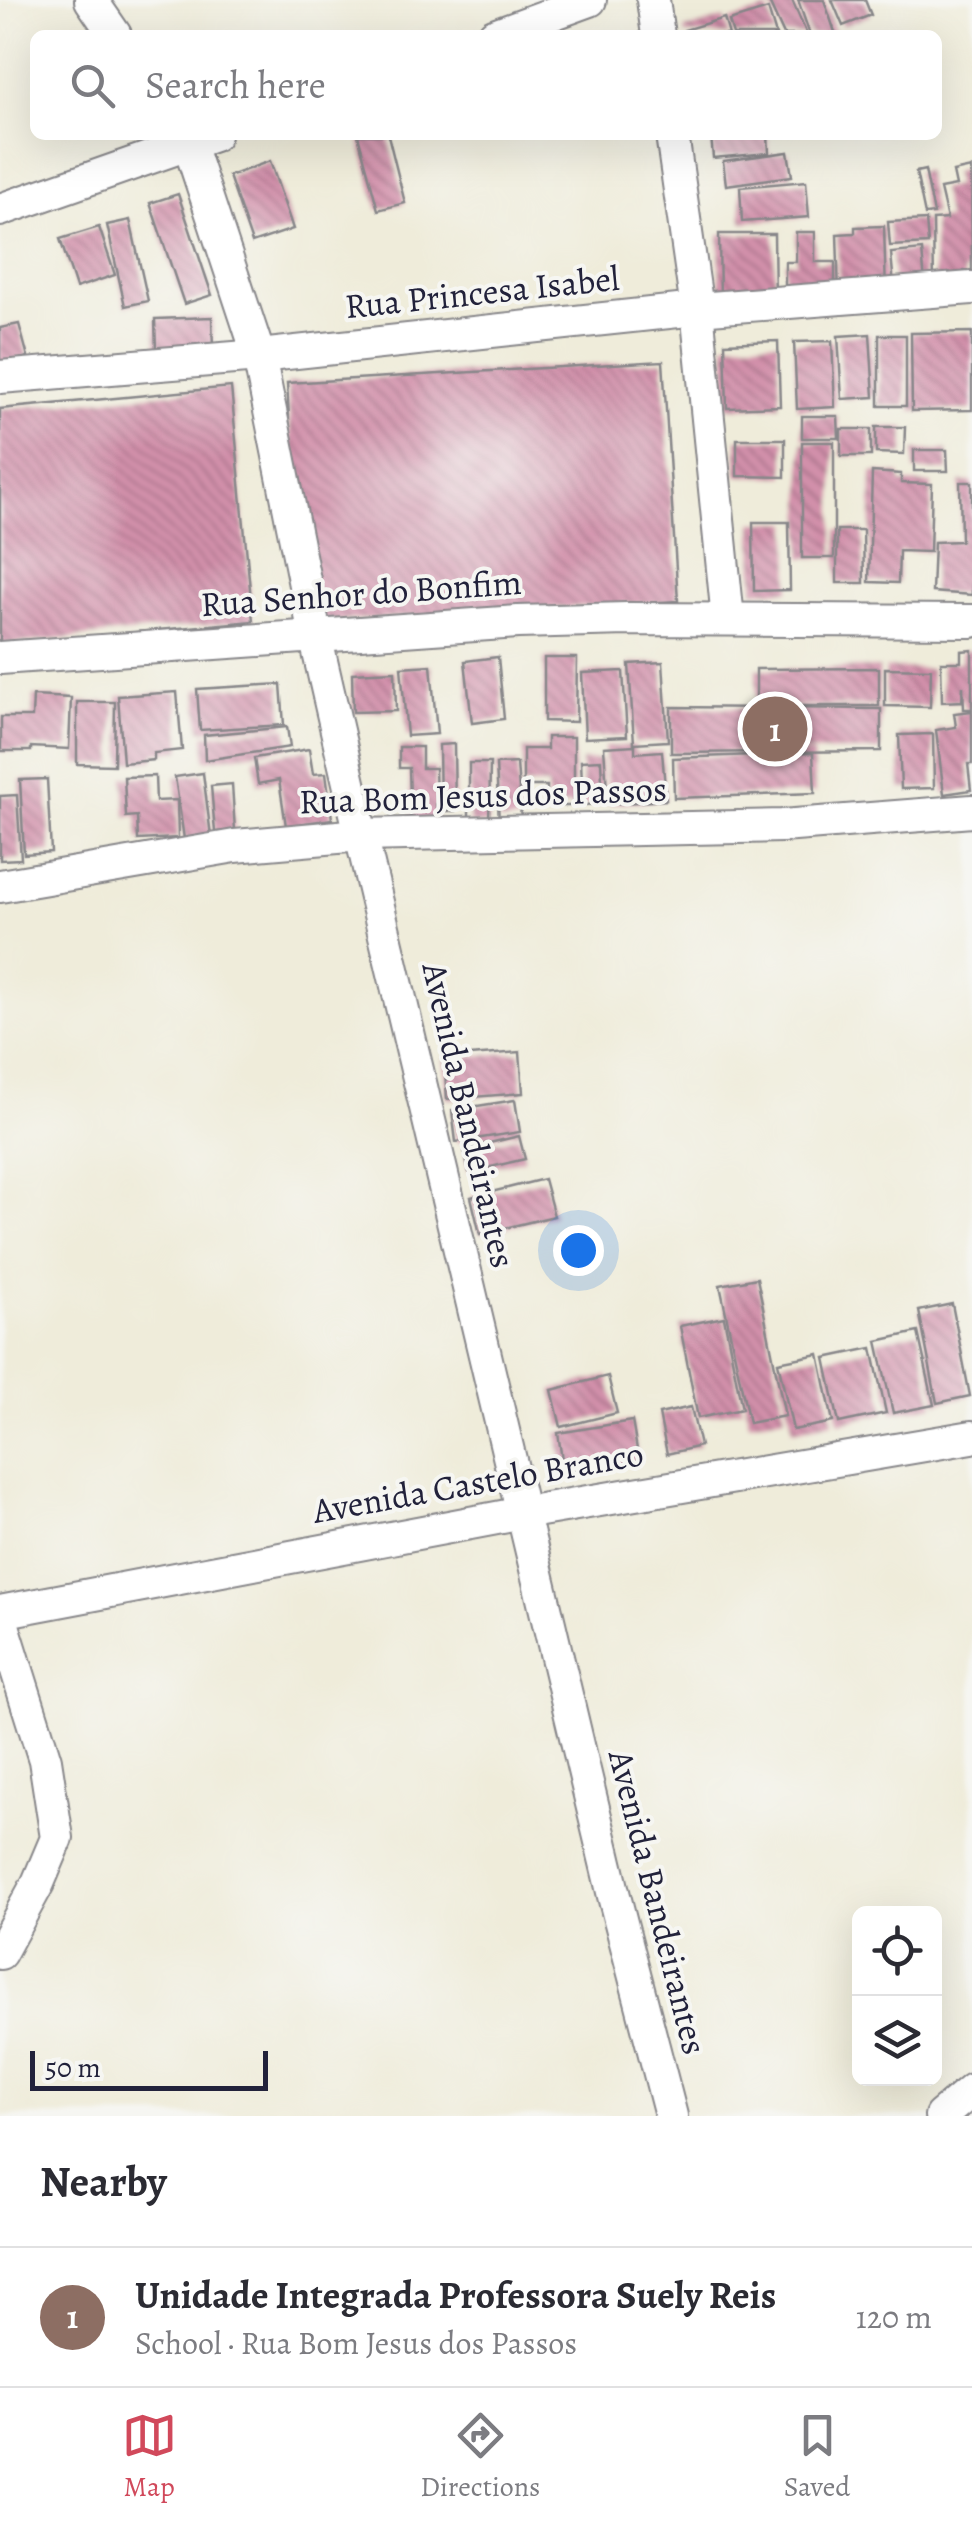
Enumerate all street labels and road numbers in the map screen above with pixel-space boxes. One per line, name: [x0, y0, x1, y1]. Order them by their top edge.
street label: Rua Princesa Isabel: [342, 254, 622, 330]
street label: Rua Senhor do Bonfim: [199, 558, 523, 628]
street label: Rua Bom Jesus dos Passos: [298, 765, 668, 825]
street label: Avenida Bandeirantes: [410, 957, 527, 1272]
street label: Avenida Castelo Branco: [308, 1429, 647, 1535]
street label: Avenida Bandeirantes: [597, 1744, 719, 2059]

